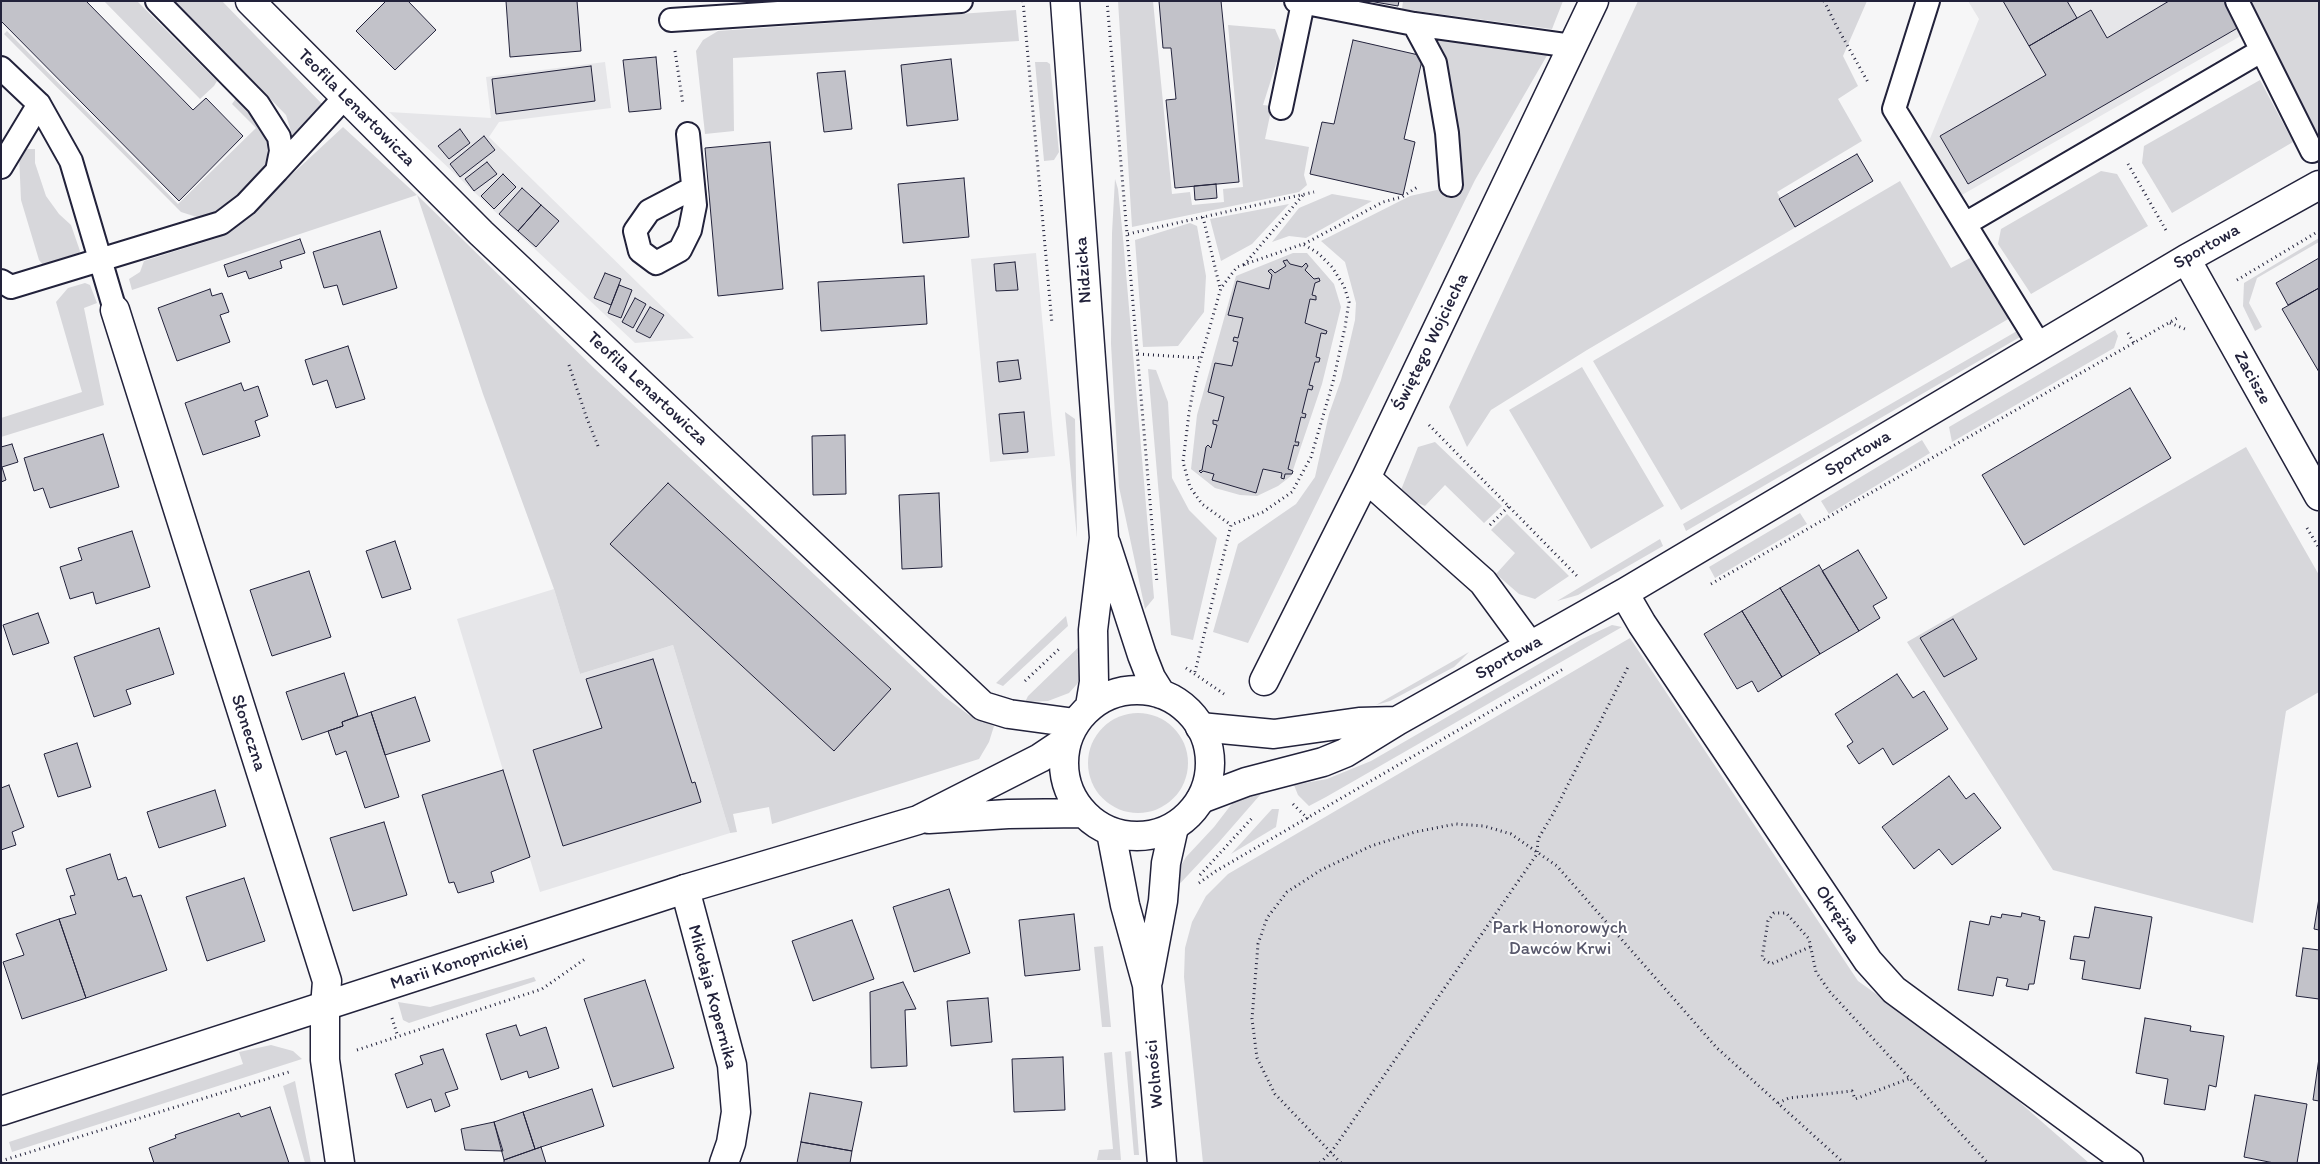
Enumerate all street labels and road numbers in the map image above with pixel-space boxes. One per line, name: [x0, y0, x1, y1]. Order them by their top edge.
street label: Teofila Lenartowicza: [293, 45, 419, 171]
street label: Sportowa: [2170, 219, 2244, 275]
street label: Nidzicka: [1071, 236, 1097, 304]
street label: Świętego Wojciecha: [1388, 270, 1474, 414]
street label: Teofila Lenartowicza: [582, 327, 712, 451]
street label: Zacisze: [2229, 348, 2275, 408]
street label: Sportowa: [1821, 426, 1895, 482]
street label: Sportowa: [1472, 631, 1546, 685]
street label: Słoneczna: [225, 692, 271, 774]
street label: Okrężna: [1810, 882, 1864, 948]
street label: Mikołaja Kopernika: [682, 922, 742, 1072]
street label: Marii Konopnickiej: [388, 931, 530, 995]
street label: Wolności: [1141, 1039, 1169, 1109]

